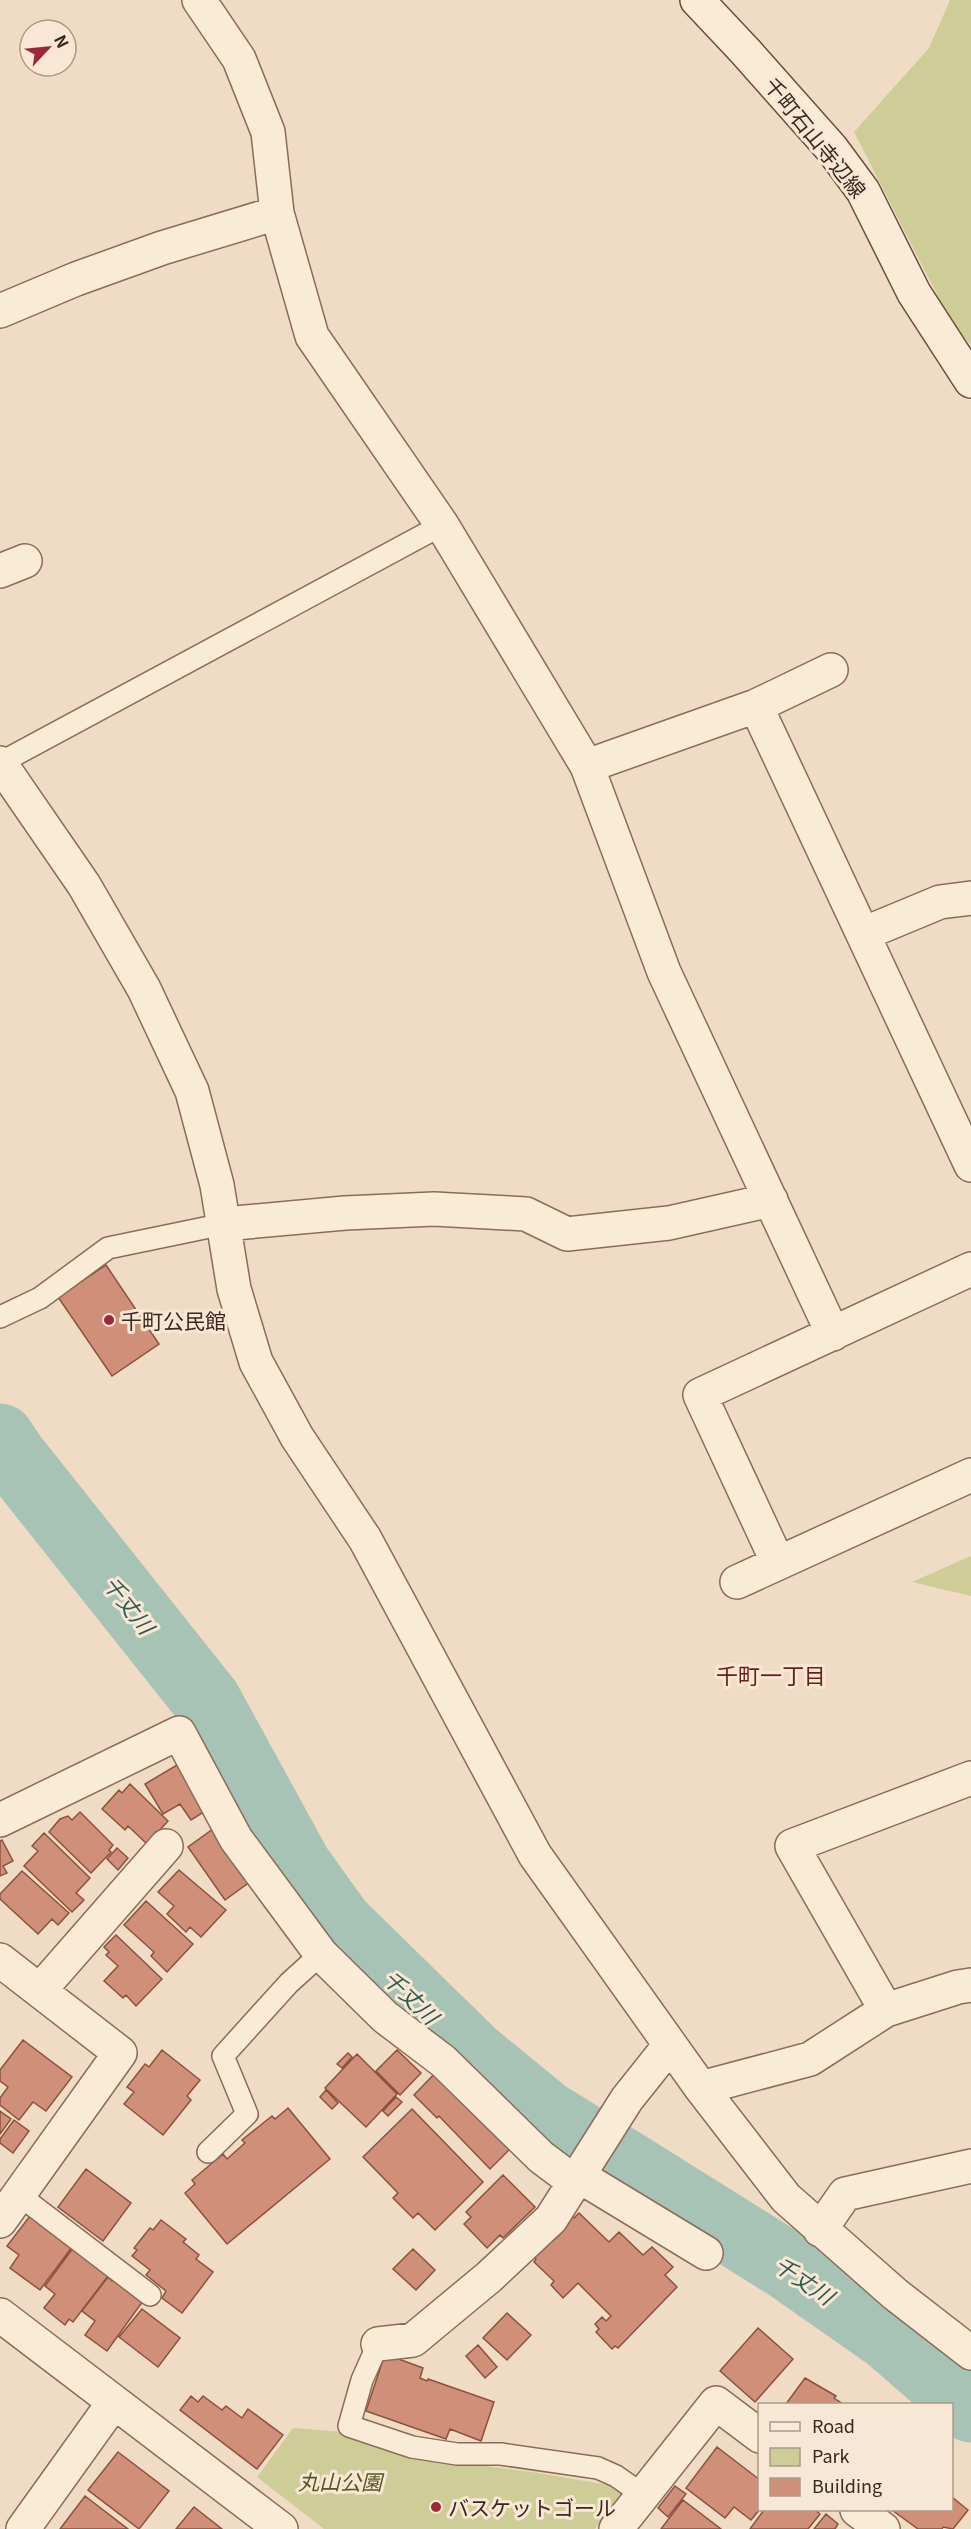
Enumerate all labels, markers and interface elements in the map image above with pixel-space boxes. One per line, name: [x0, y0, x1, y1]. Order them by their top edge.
north arrow: [18, 18, 78, 78]
text: N: [49, 30, 76, 52]
street label: 千町石山寺辺線: [758, 70, 874, 204]
place label: 千町公民館: [121, 1305, 226, 1335]
marker: 千町公民館: [102, 1313, 116, 1327]
water label: 千丈川: [97, 1568, 164, 1641]
district label: 千町一丁目: [716, 1658, 826, 1690]
water label: 千丈川: [377, 1962, 448, 2032]
water label: 千丈川: [769, 2247, 843, 2312]
legend: [758, 2403, 953, 2511]
text: Road: [812, 2412, 855, 2438]
text: Park: [812, 2442, 850, 2468]
park label: 丸山公園: [298, 2466, 385, 2496]
text: Building: [812, 2472, 882, 2498]
place label: バスケットゴール: [448, 2492, 616, 2522]
marker: バスケットゴール: [429, 2500, 443, 2514]

